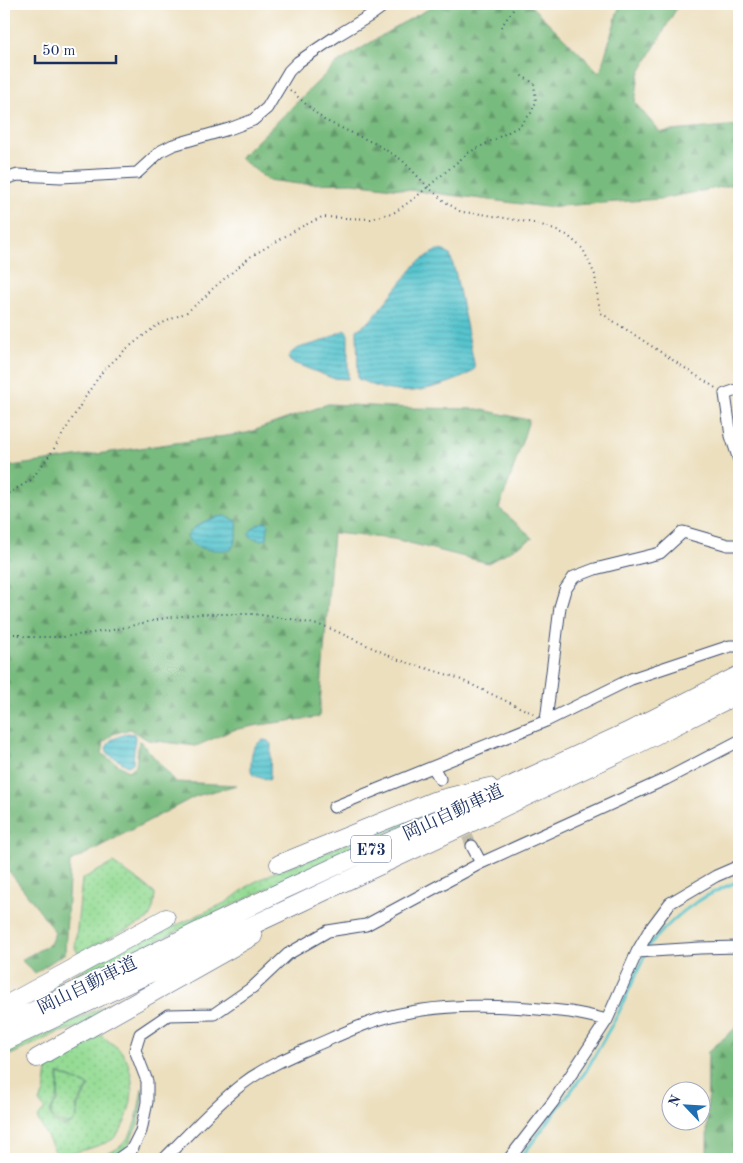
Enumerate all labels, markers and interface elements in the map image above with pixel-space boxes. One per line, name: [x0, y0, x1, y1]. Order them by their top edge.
scale bar: [35, 32, 116, 64]
text: 50 m: [42, 44, 76, 59]
street label: 岡山自動車道: [400, 780, 506, 844]
road number: E73: [351, 836, 391, 862]
street label: 岡山自動車道: [34, 952, 140, 1018]
north arrow: [660, 1080, 710, 1130]
text: N: [667, 1093, 684, 1109]

